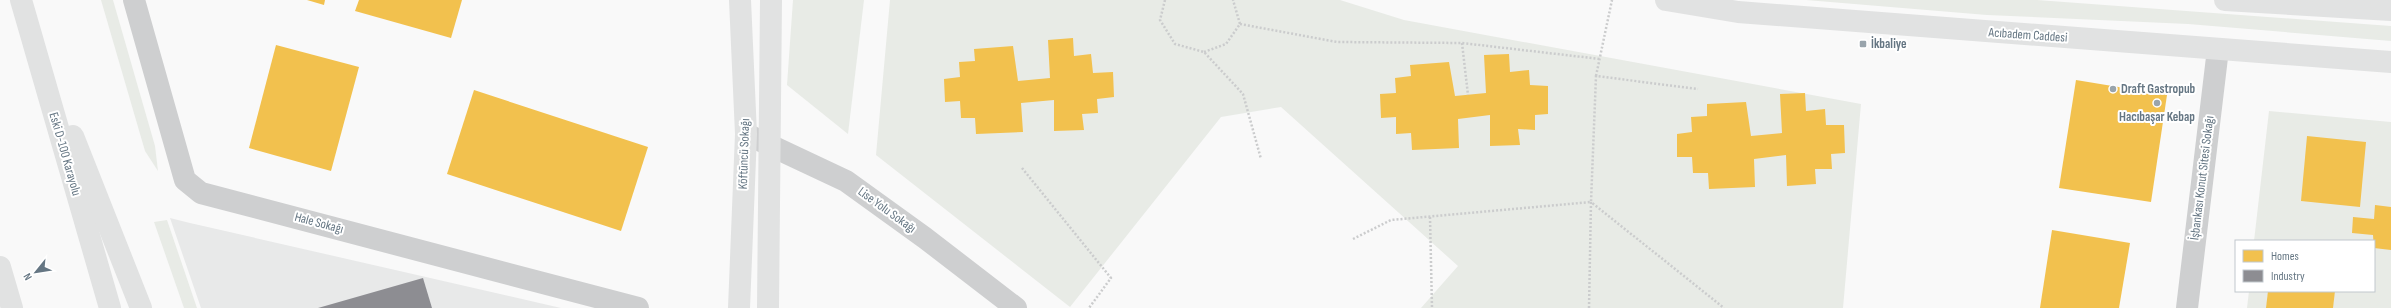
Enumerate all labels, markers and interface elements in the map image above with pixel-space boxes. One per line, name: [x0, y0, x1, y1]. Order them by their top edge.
street label: Acıbadem Caddesi: [1987, 24, 2068, 46]
place label: İkbaliye: [1871, 36, 1907, 52]
marker: İkbaliye: [1858, 39, 1868, 49]
place label: Draft Gastropub: [2121, 81, 2196, 97]
marker: Draft Gastropub: [2108, 84, 2118, 94]
marker: Hacıbaşar Kebap: [2152, 98, 2162, 108]
place label: Hacıbaşar Kebap: [2119, 109, 2195, 125]
street label: Eski D-100 Karayolu: [45, 110, 85, 198]
street label: İşbankası Konut Sitesi Sokağı: [2185, 115, 2218, 241]
street label: Köftüncü Sokağı: [735, 118, 753, 190]
street label: Lise Yolu Sokağı: [855, 184, 919, 236]
street label: Hale Sokağı: [293, 209, 345, 237]
legend: [2235, 240, 2375, 292]
text: Homes: [2271, 249, 2299, 264]
north arrow: [16, 252, 56, 292]
text: Industry: [2271, 269, 2305, 284]
text: N: [21, 271, 35, 283]

